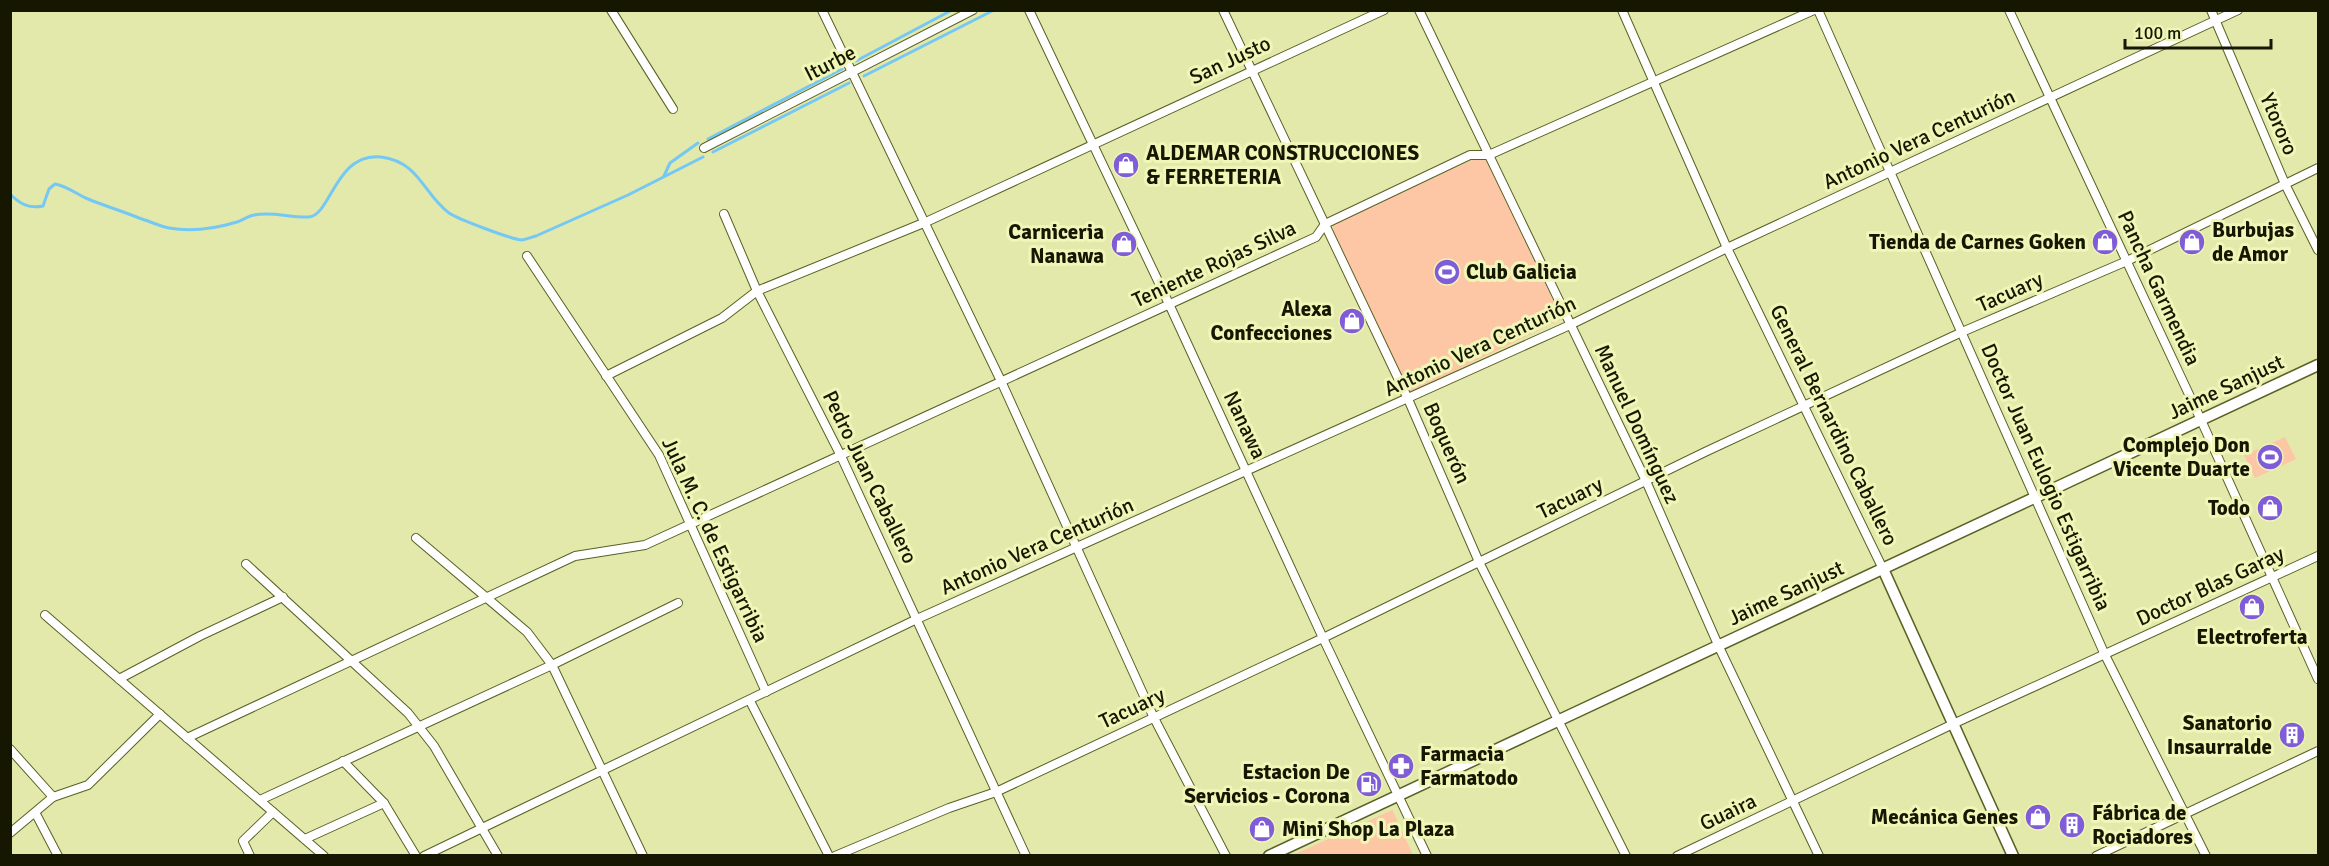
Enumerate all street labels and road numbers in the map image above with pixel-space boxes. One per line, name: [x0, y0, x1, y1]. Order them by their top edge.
street label: San Justo: [1185, 30, 1275, 90]
street label: Iturbe: [800, 39, 860, 87]
street label: Antonio Vera Centurión: [1819, 83, 2019, 195]
street label: Ytororo: [2254, 89, 2304, 159]
street label: Pancha Garmendia: [2112, 206, 2206, 370]
street label: Teniente Rojas Silva: [1128, 215, 1300, 313]
street label: Tacuary: [1973, 266, 2047, 318]
street label: Antonio Vera Centurión: [1380, 290, 1580, 402]
street label: General Bernardino Caballero: [1764, 300, 1904, 550]
street label: Doctor Juan Eulogio Estigarribia: [1975, 339, 2117, 615]
street label: Manuel Domínguez: [1589, 340, 1685, 508]
street label: Jaime Sanjust: [2164, 349, 2288, 425]
street label: Pedro Juan Caballero: [817, 386, 923, 568]
street label: Nanawa: [1218, 387, 1272, 463]
street label: Boquerón: [1418, 398, 1476, 488]
street label: Jula M. C. de Estigarribia: [656, 433, 774, 647]
street label: Tacuary: [1533, 471, 1607, 525]
street label: Antonio Vera Centurión: [936, 492, 1138, 600]
street label: Doctor Blas Garay: [2132, 540, 2288, 632]
street label: Jaime Sanjust: [1724, 555, 1848, 631]
street label: Tacuary: [1095, 681, 1169, 734]
street label: Guaira: [1696, 788, 1760, 836]

